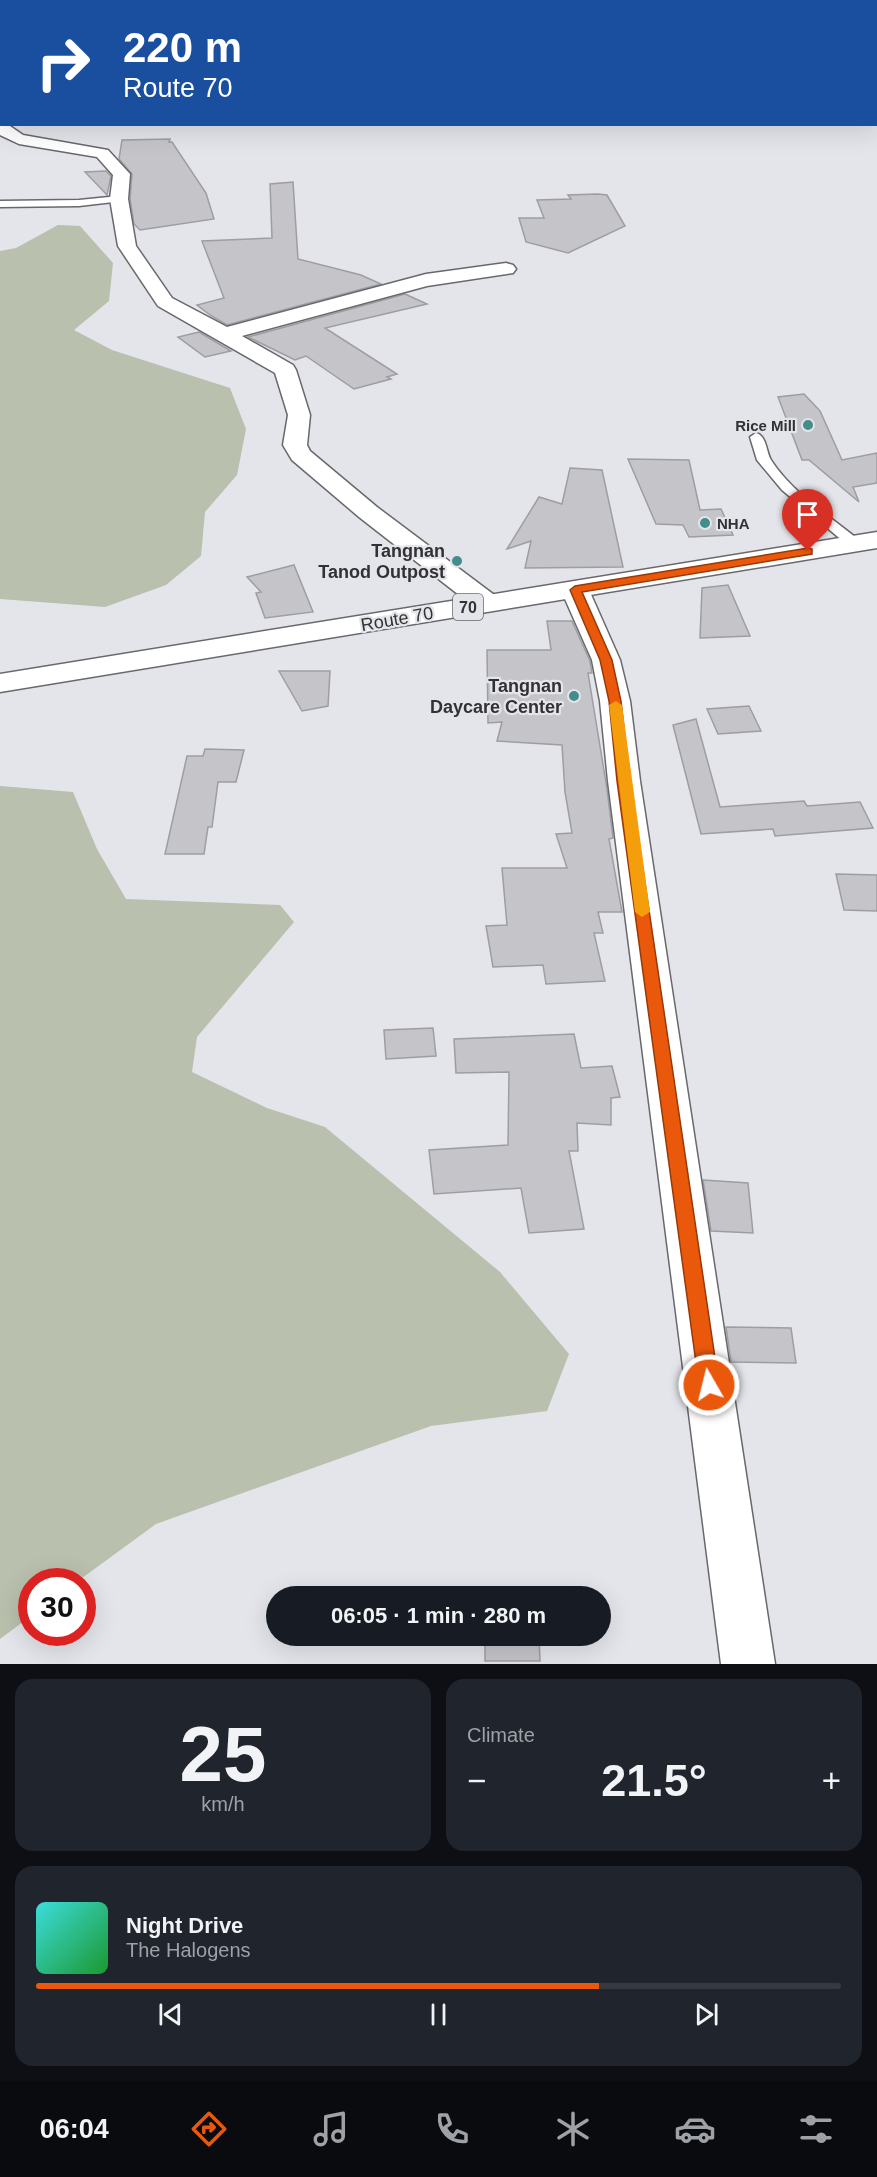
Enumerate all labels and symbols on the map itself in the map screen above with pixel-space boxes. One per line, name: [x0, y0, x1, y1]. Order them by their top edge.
place label: Rice Mill: [735, 417, 796, 434]
marker: Rice Mill: [801, 418, 815, 432]
pin: [782, 489, 833, 551]
place label: NHA: [717, 515, 750, 532]
marker: NHA: [698, 516, 712, 530]
place label: Tangnan Tanod Outpost: [318, 541, 445, 582]
marker: Tangnan Tanod Outpost: [450, 554, 464, 568]
road number: 70: [453, 594, 483, 620]
street label: Route 70: [359, 603, 435, 635]
place label: Tangnan Daycare Center: [430, 676, 562, 717]
marker: Tangnan Daycare Center: [567, 689, 581, 703]
position arrow: [677, 1353, 741, 1417]
speed limit sign: 30: [18, 1568, 96, 1646]

